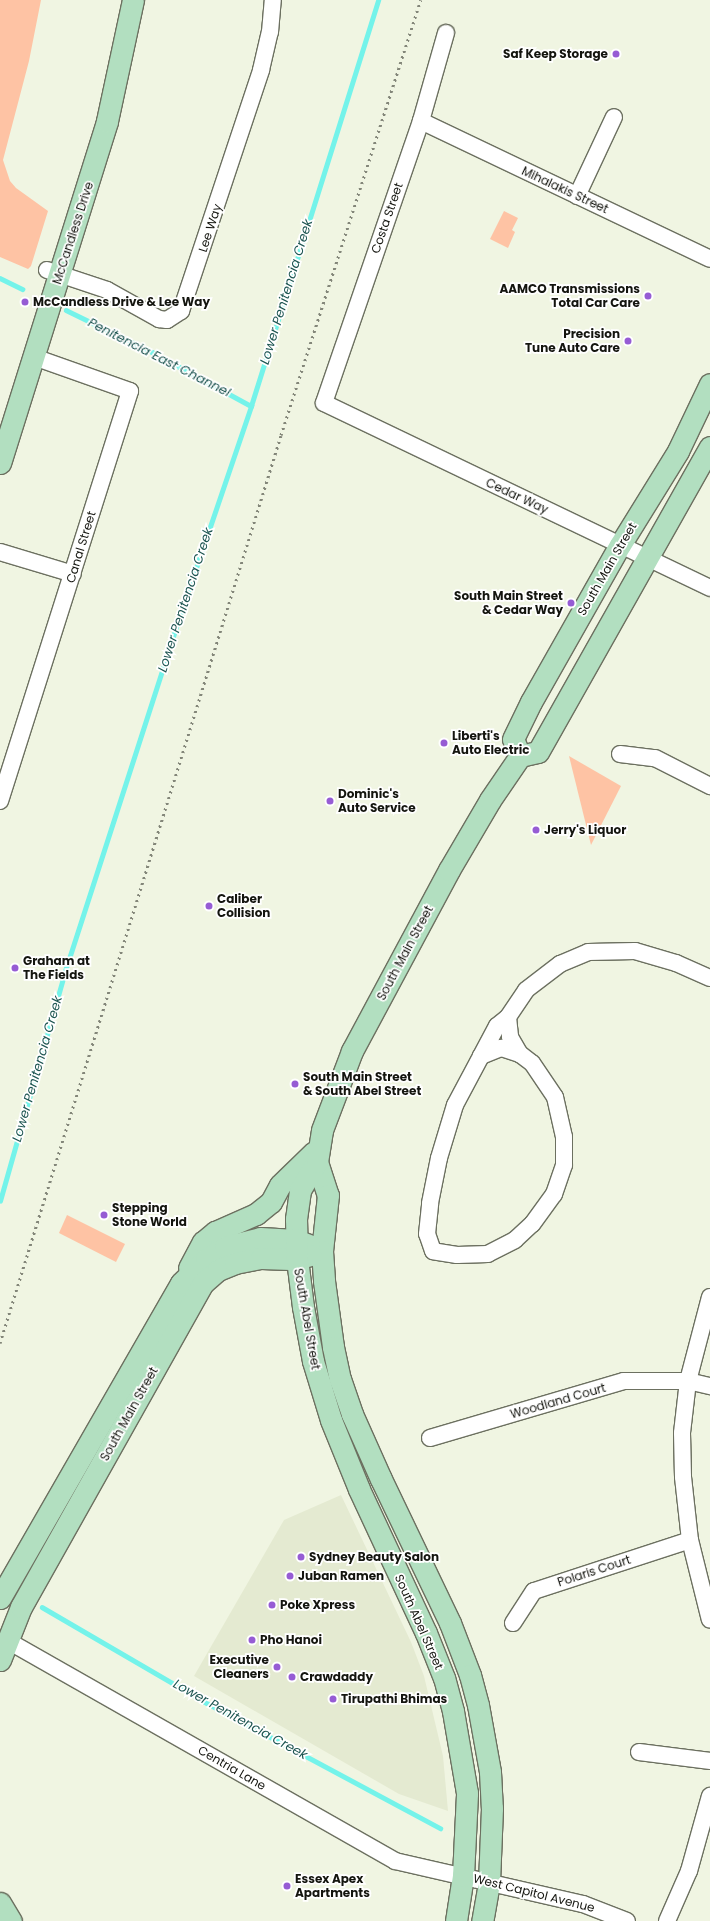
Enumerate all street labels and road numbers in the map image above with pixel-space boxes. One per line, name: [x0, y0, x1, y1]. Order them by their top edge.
street label: Mihalakis Street: [519, 164, 611, 216]
street label: McCandless Drive: [50, 180, 96, 286]
street label: Costa Street: [368, 181, 406, 255]
street label: Lee Way: [195, 202, 225, 254]
street label: Cedar Way: [484, 475, 550, 517]
street label: Canal Street: [63, 509, 99, 585]
street label: South Main Street: [574, 520, 640, 618]
street label: South Main Street: [374, 903, 436, 1003]
street label: South Abel Street: [291, 1267, 323, 1371]
street label: South Main Street: [97, 1365, 161, 1463]
street label: Woodland Court: [509, 1380, 607, 1422]
street label: Polaris Court: [556, 1552, 632, 1590]
street label: South Abel Street: [392, 1572, 446, 1672]
street label: Centria Lane: [196, 1743, 268, 1793]
street label: West Capitol Avenue: [472, 1871, 596, 1915]

